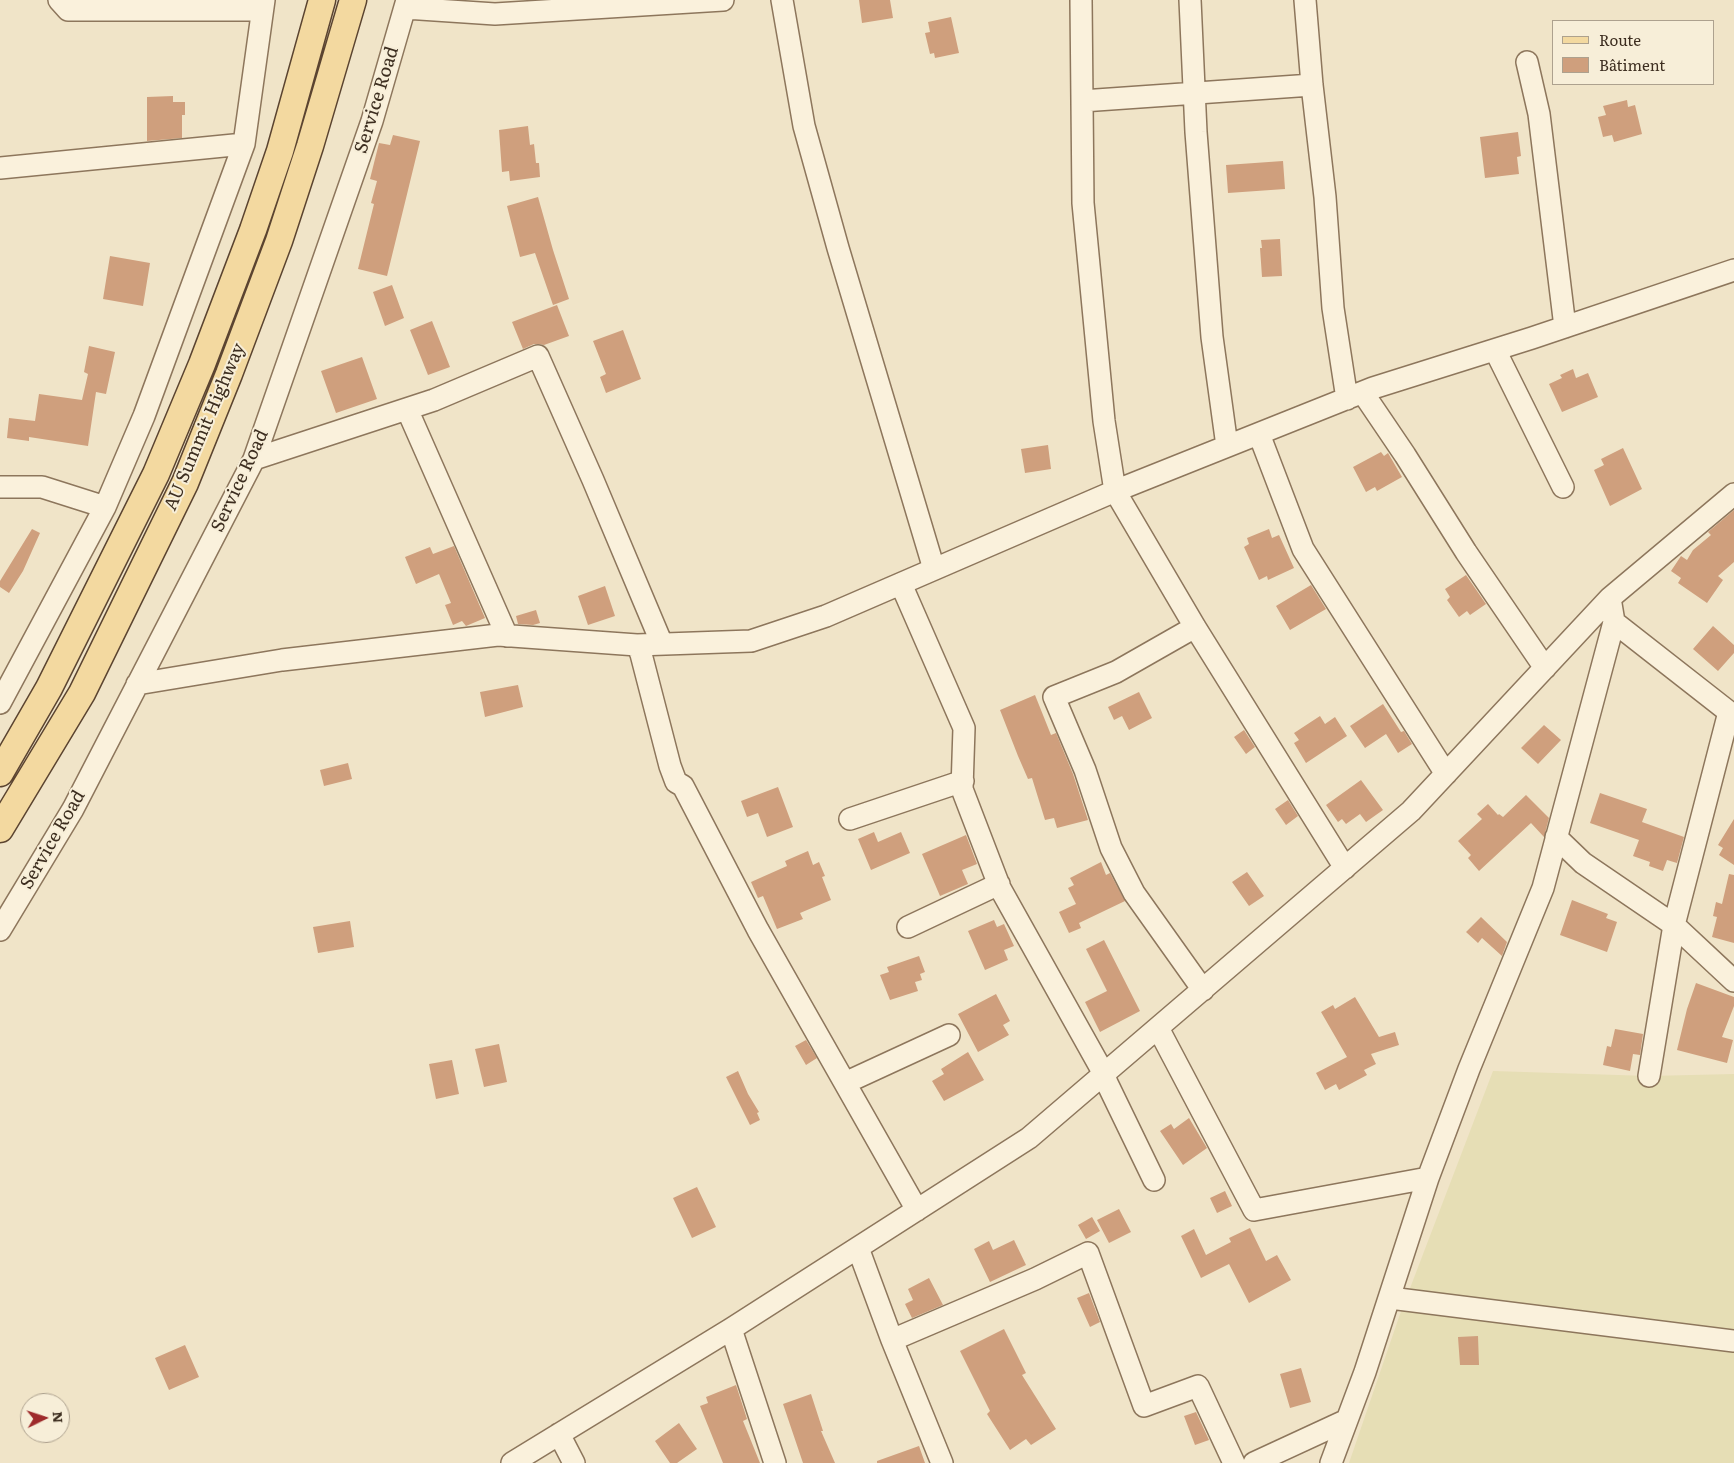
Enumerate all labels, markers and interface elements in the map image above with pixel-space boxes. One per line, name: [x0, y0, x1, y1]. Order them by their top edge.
legend: [1552, 20, 1714, 85]
text: Route: [1599, 28, 1641, 51]
street label: Service Road: [351, 44, 403, 156]
text: Bâtiment: [1599, 53, 1665, 76]
street label: AU Summit Highway: [160, 340, 250, 514]
street label: Service Road: [207, 426, 273, 536]
street label: Service Road: [16, 787, 90, 893]
north arrow: [20, 1393, 70, 1443]
text: N: [49, 1410, 69, 1424]

